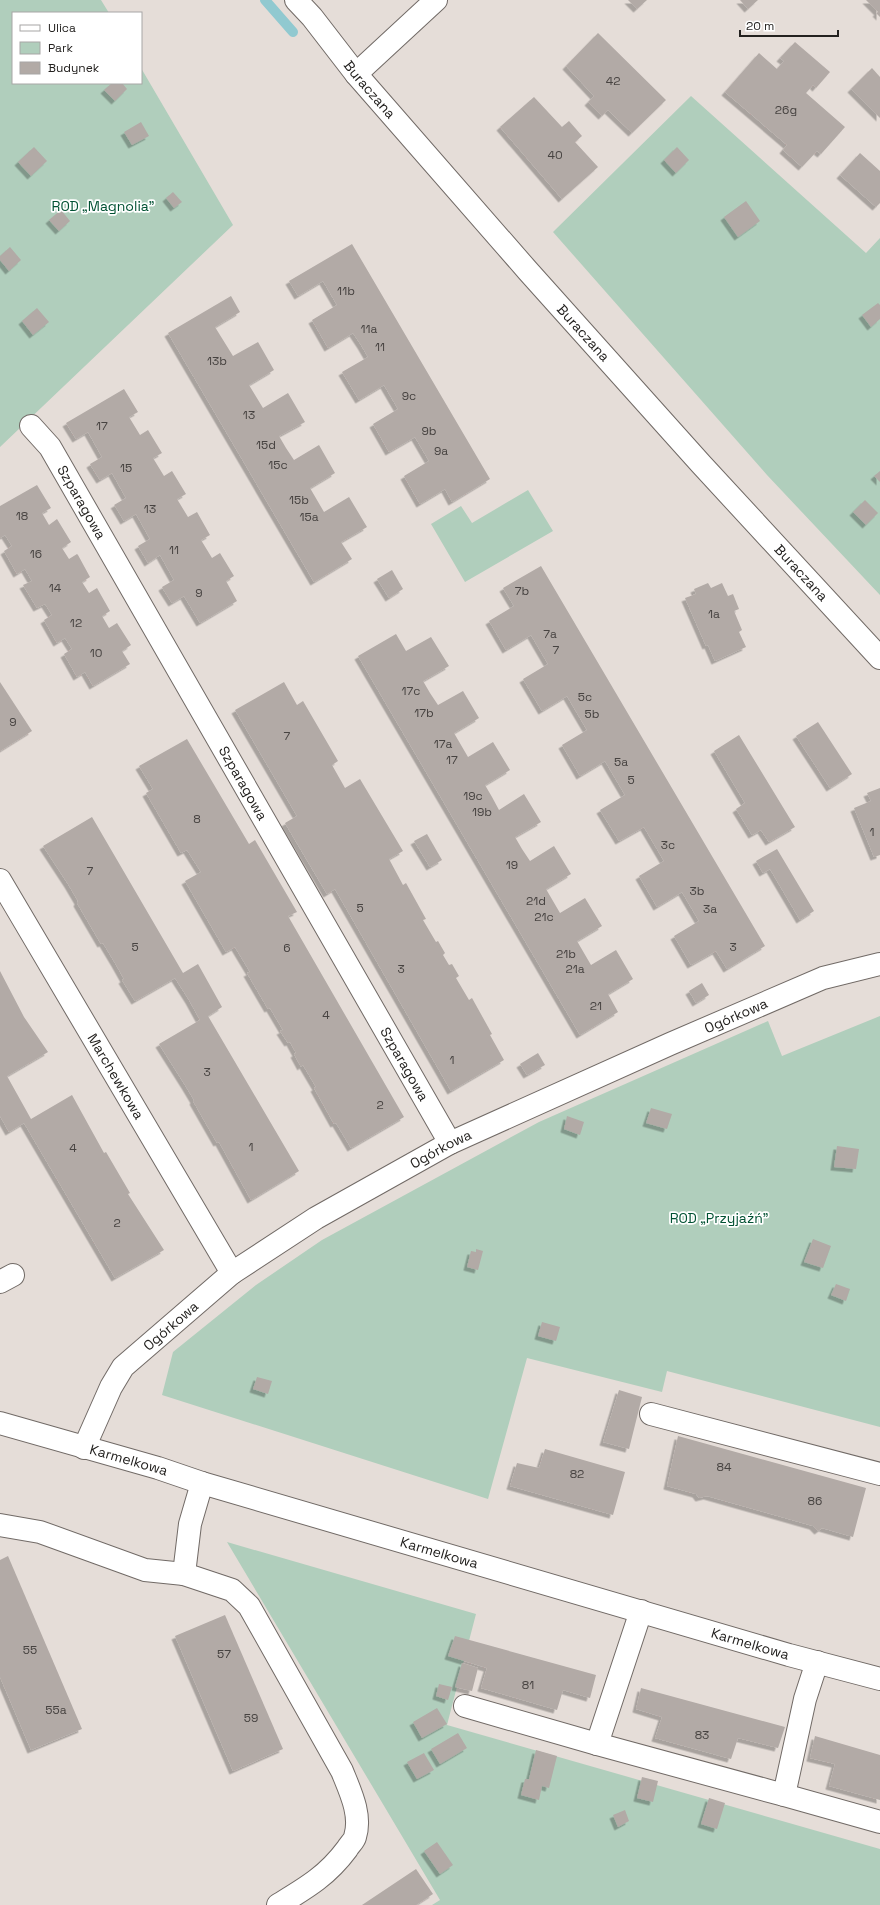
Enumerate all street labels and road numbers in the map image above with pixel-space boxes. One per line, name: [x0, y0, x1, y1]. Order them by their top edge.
street label: Buraczana: [340, 57, 400, 122]
street label: Buraczana: [553, 301, 614, 365]
street label: Szparagowa: [53, 462, 110, 543]
street label: Buraczana: [771, 541, 832, 605]
street label: Szparagowa: [215, 743, 272, 823]
street label: Ogórkowa: [702, 994, 770, 1037]
street label: Szparagowa: [376, 1024, 433, 1104]
street label: Marchewkowa: [84, 1030, 148, 1122]
street label: Ogórkowa: [407, 1125, 474, 1173]
street label: Ogórkowa: [139, 1297, 202, 1355]
street label: Karmelkowa: [88, 1440, 170, 1480]
street label: Karmelkowa: [398, 1533, 480, 1572]
street label: Karmelkowa: [709, 1624, 791, 1664]

